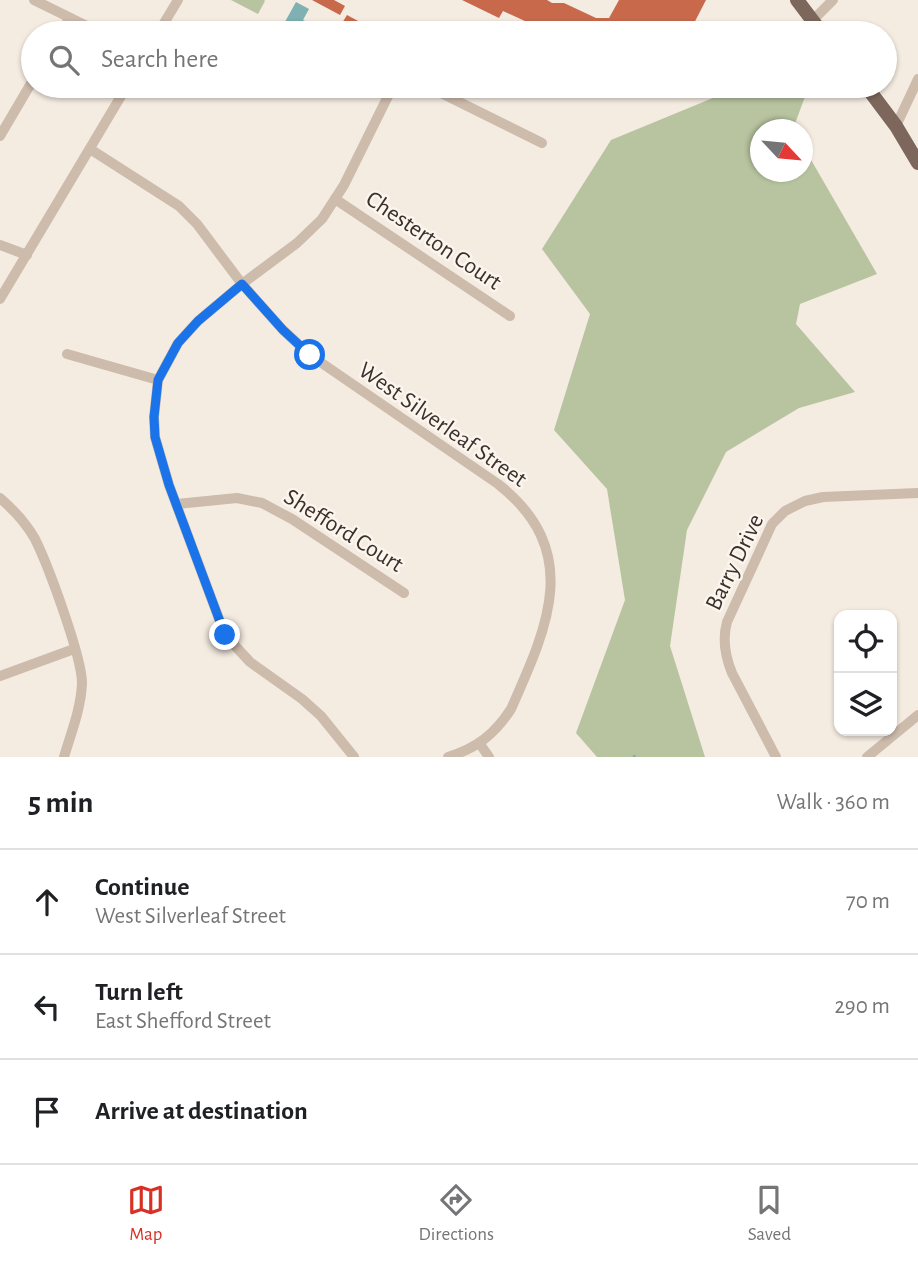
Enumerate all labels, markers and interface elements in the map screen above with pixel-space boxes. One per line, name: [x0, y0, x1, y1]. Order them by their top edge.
search box: [21, 21, 897, 98]
icon: search: [45, 41, 83, 79]
text: Search here: [101, 46, 219, 72]
north arrow: [750, 119, 813, 182]
street label: Chesterton Court: [361, 187, 506, 295]
route start: [294, 339, 325, 370]
street label: West Silverleaf Street: [354, 358, 531, 492]
street label: Shefford Court: [280, 485, 408, 577]
street label: Barry Drive: [701, 511, 768, 614]
map controls: [834, 610, 897, 736]
button: locate: [834, 610, 897, 673]
route end: [209, 619, 240, 650]
button: layers: [834, 673, 897, 736]
text: 5 min: [28, 788, 93, 818]
text: Walk · 360 m: [776, 791, 890, 814]
text: Continue: [95, 874, 190, 900]
icon: ahead: [28, 883, 66, 921]
text: 70 m: [846, 890, 890, 913]
text: West Silverleaf Street: [95, 905, 286, 928]
text: Turn left: [95, 979, 183, 1005]
icon: left: [28, 988, 66, 1026]
text: 290 m: [834, 995, 890, 1018]
text: East Shefford Street: [95, 1010, 271, 1033]
icon: arrive: [28, 1093, 66, 1131]
text: Arrive at destination: [95, 1098, 308, 1124]
tab: Map: [127, 1181, 165, 1246]
tab: Directions: [418, 1181, 494, 1246]
tab: Saved: [748, 1181, 791, 1246]

